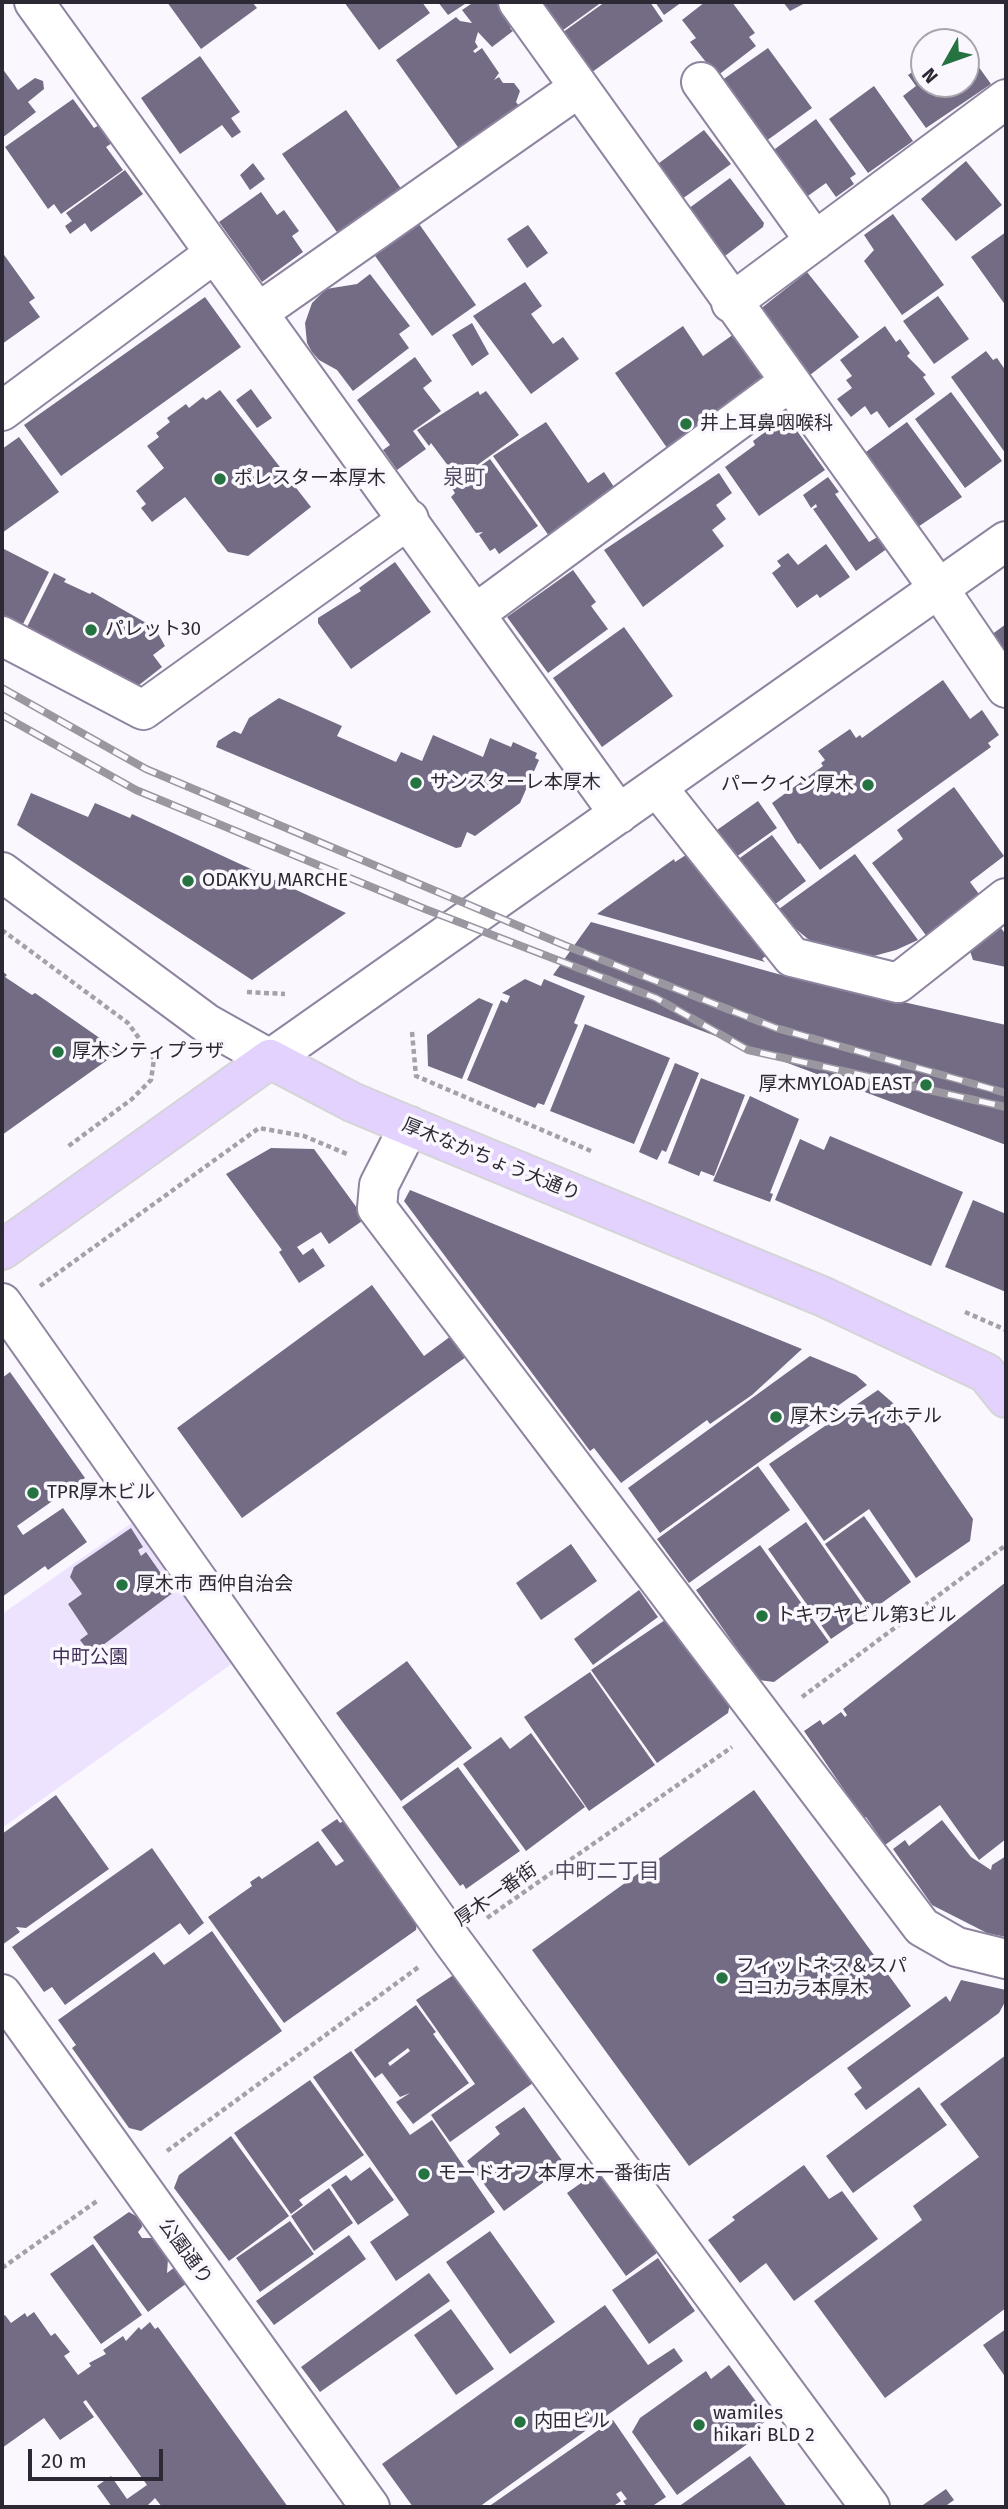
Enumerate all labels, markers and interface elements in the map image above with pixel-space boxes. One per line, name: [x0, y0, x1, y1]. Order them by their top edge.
north arrow: [910, 28, 980, 98]
text: N: [917, 63, 943, 88]
place label: 井上耳鼻咽喉科: [700, 413, 833, 435]
marker: 井上耳鼻咽喉科: [678, 416, 694, 432]
district label: 泉町: [443, 465, 485, 491]
place label: ポレスター本厚木: [234, 468, 386, 490]
marker: ポレスター本厚木: [212, 471, 228, 487]
place label: パレット30: [105, 619, 201, 641]
marker: パレット30: [83, 622, 99, 638]
place label: サンスターレ本厚木: [430, 772, 601, 794]
place label: パークイン厚木: [721, 774, 854, 796]
marker: サンスターレ本厚木: [408, 775, 424, 791]
marker: パークイン厚木: [860, 777, 876, 793]
place label: ODAKYU MARCHE: [202, 870, 348, 892]
marker: ODAKYU MARCHE: [180, 873, 196, 889]
place label: 厚木シティプラザ: [72, 1041, 224, 1063]
marker: 厚木シティプラザ: [50, 1044, 66, 1060]
place label: 厚木MYLOAD EAST: [759, 1074, 912, 1096]
marker: 厚木MYLOAD EAST: [918, 1077, 934, 1093]
street label: 厚木なかちょう大通り: [399, 1114, 583, 1206]
place label: 厚木シティホテル: [790, 1406, 942, 1428]
marker: 厚木シティホテル: [768, 1409, 784, 1425]
place label: TPR厚木ビル: [47, 1482, 155, 1504]
marker: TPR厚木ビル: [25, 1485, 41, 1501]
place label: 厚木市 西仲自治会: [136, 1574, 293, 1596]
marker: 厚木市 西仲自治会: [114, 1577, 130, 1593]
place label: トキワヤビル第3ビル: [776, 1605, 956, 1627]
marker: トキワヤビル第3ビル: [754, 1608, 770, 1624]
park label: 中町公園: [52, 1647, 128, 1669]
street label: 厚木一番街: [451, 1858, 541, 1932]
district label: 中町二丁目: [555, 1859, 659, 1885]
place label: フィットネス＆スパ ココカラ本厚木: [736, 1956, 907, 2000]
marker: フィットネス＆スパ ココカラ本厚木: [714, 1970, 730, 1986]
place label: モードオフ 本厚木一番街店: [438, 2163, 671, 2185]
marker: モードオフ 本厚木一番街店: [416, 2166, 432, 2182]
street label: 公園通り: [153, 2215, 217, 2289]
place label: wamiles hikari BLD 2: [713, 2403, 815, 2447]
place label: 内田ビル: [534, 2411, 610, 2433]
marker: 内田ビル: [512, 2414, 528, 2430]
marker: wamiles hikari BLD 2: [691, 2417, 707, 2433]
scale bar: [32, 2436, 166, 2480]
text: 20 m: [41, 2448, 87, 2474]

